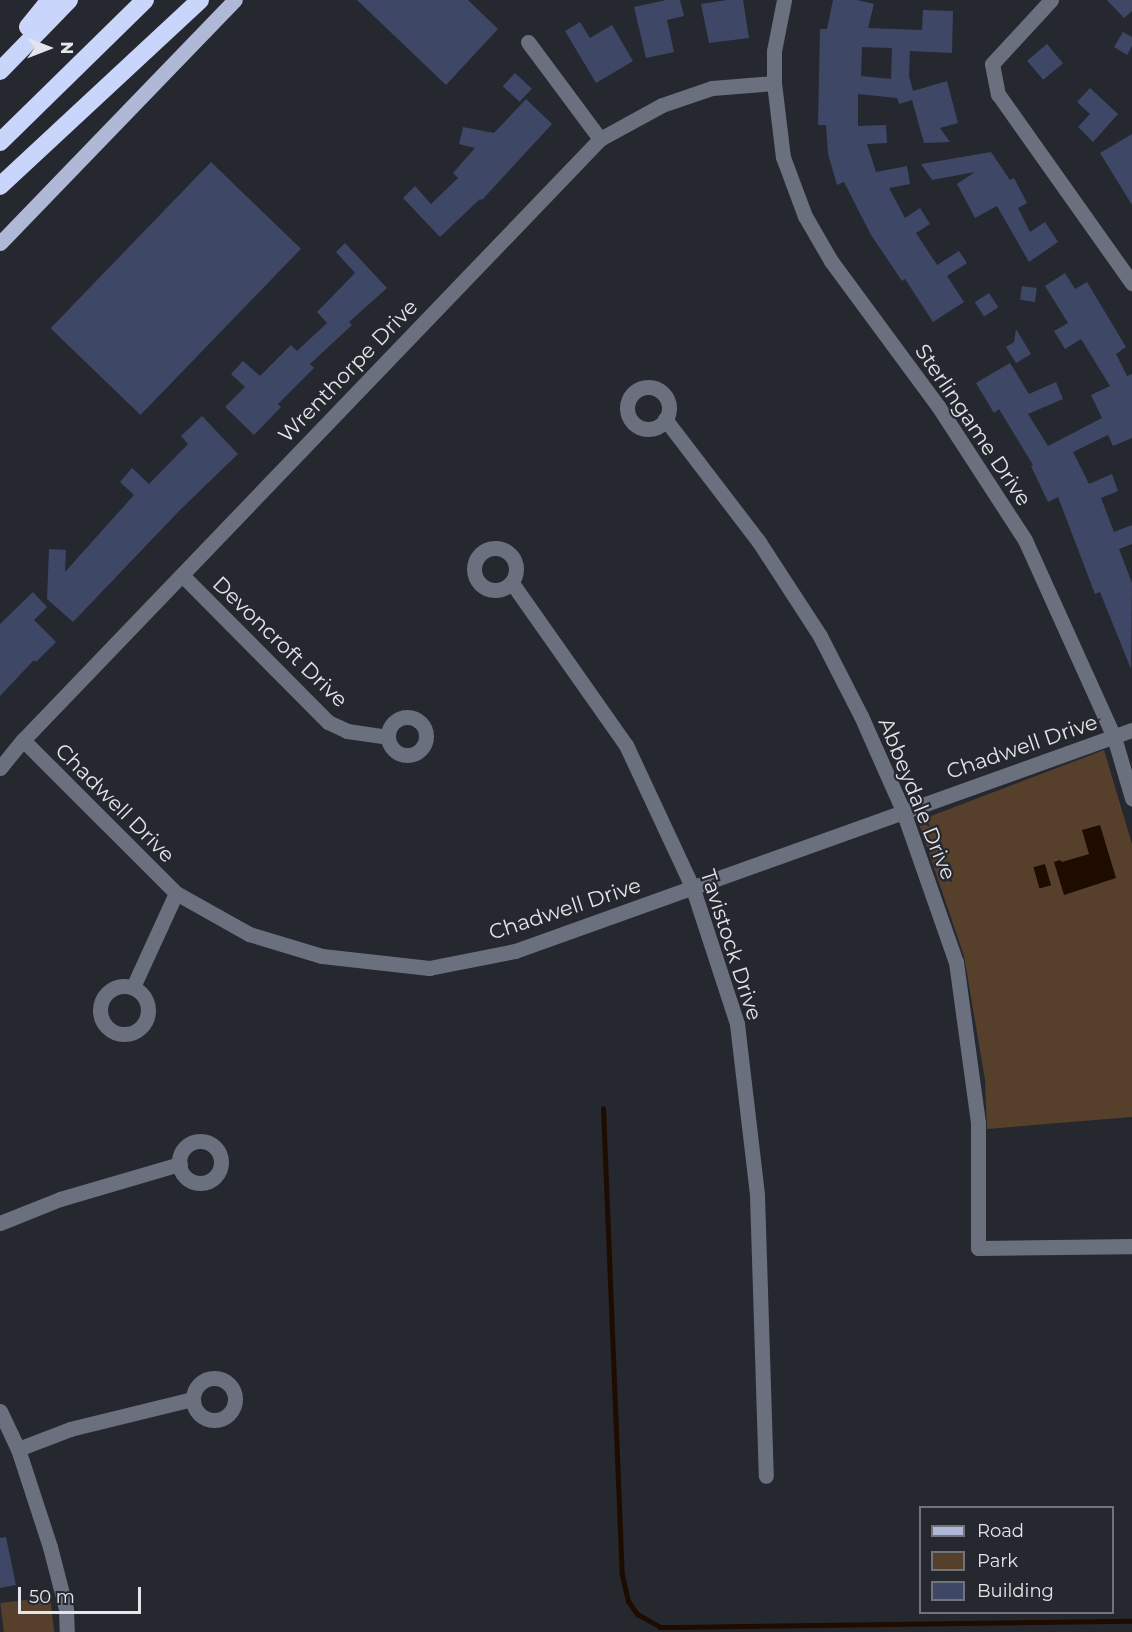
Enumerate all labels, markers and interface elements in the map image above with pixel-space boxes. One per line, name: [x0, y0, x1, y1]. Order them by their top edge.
north arrow: [18, 18, 78, 78]
text: N: [57, 42, 76, 54]
street label: Wrenthorpe Drive: [273, 294, 423, 448]
street label: Sterlingame Drive: [910, 339, 1036, 511]
street label: Devoncroft Drive: [207, 571, 353, 713]
street label: Chadwell Drive: [943, 709, 1101, 785]
street label: Abbeydale Drive: [873, 714, 961, 884]
street label: Chadwell Drive: [50, 738, 180, 868]
street label: Tavistock Drive: [695, 866, 767, 1024]
street label: Chadwell Drive: [486, 873, 644, 945]
legend: [919, 1506, 1114, 1614]
text: Road: [977, 1520, 1024, 1542]
text: Park: [977, 1550, 1018, 1572]
scale bar: [21, 1575, 144, 1613]
text: Building: [977, 1580, 1054, 1602]
text: 50 m: [29, 1586, 75, 1608]

